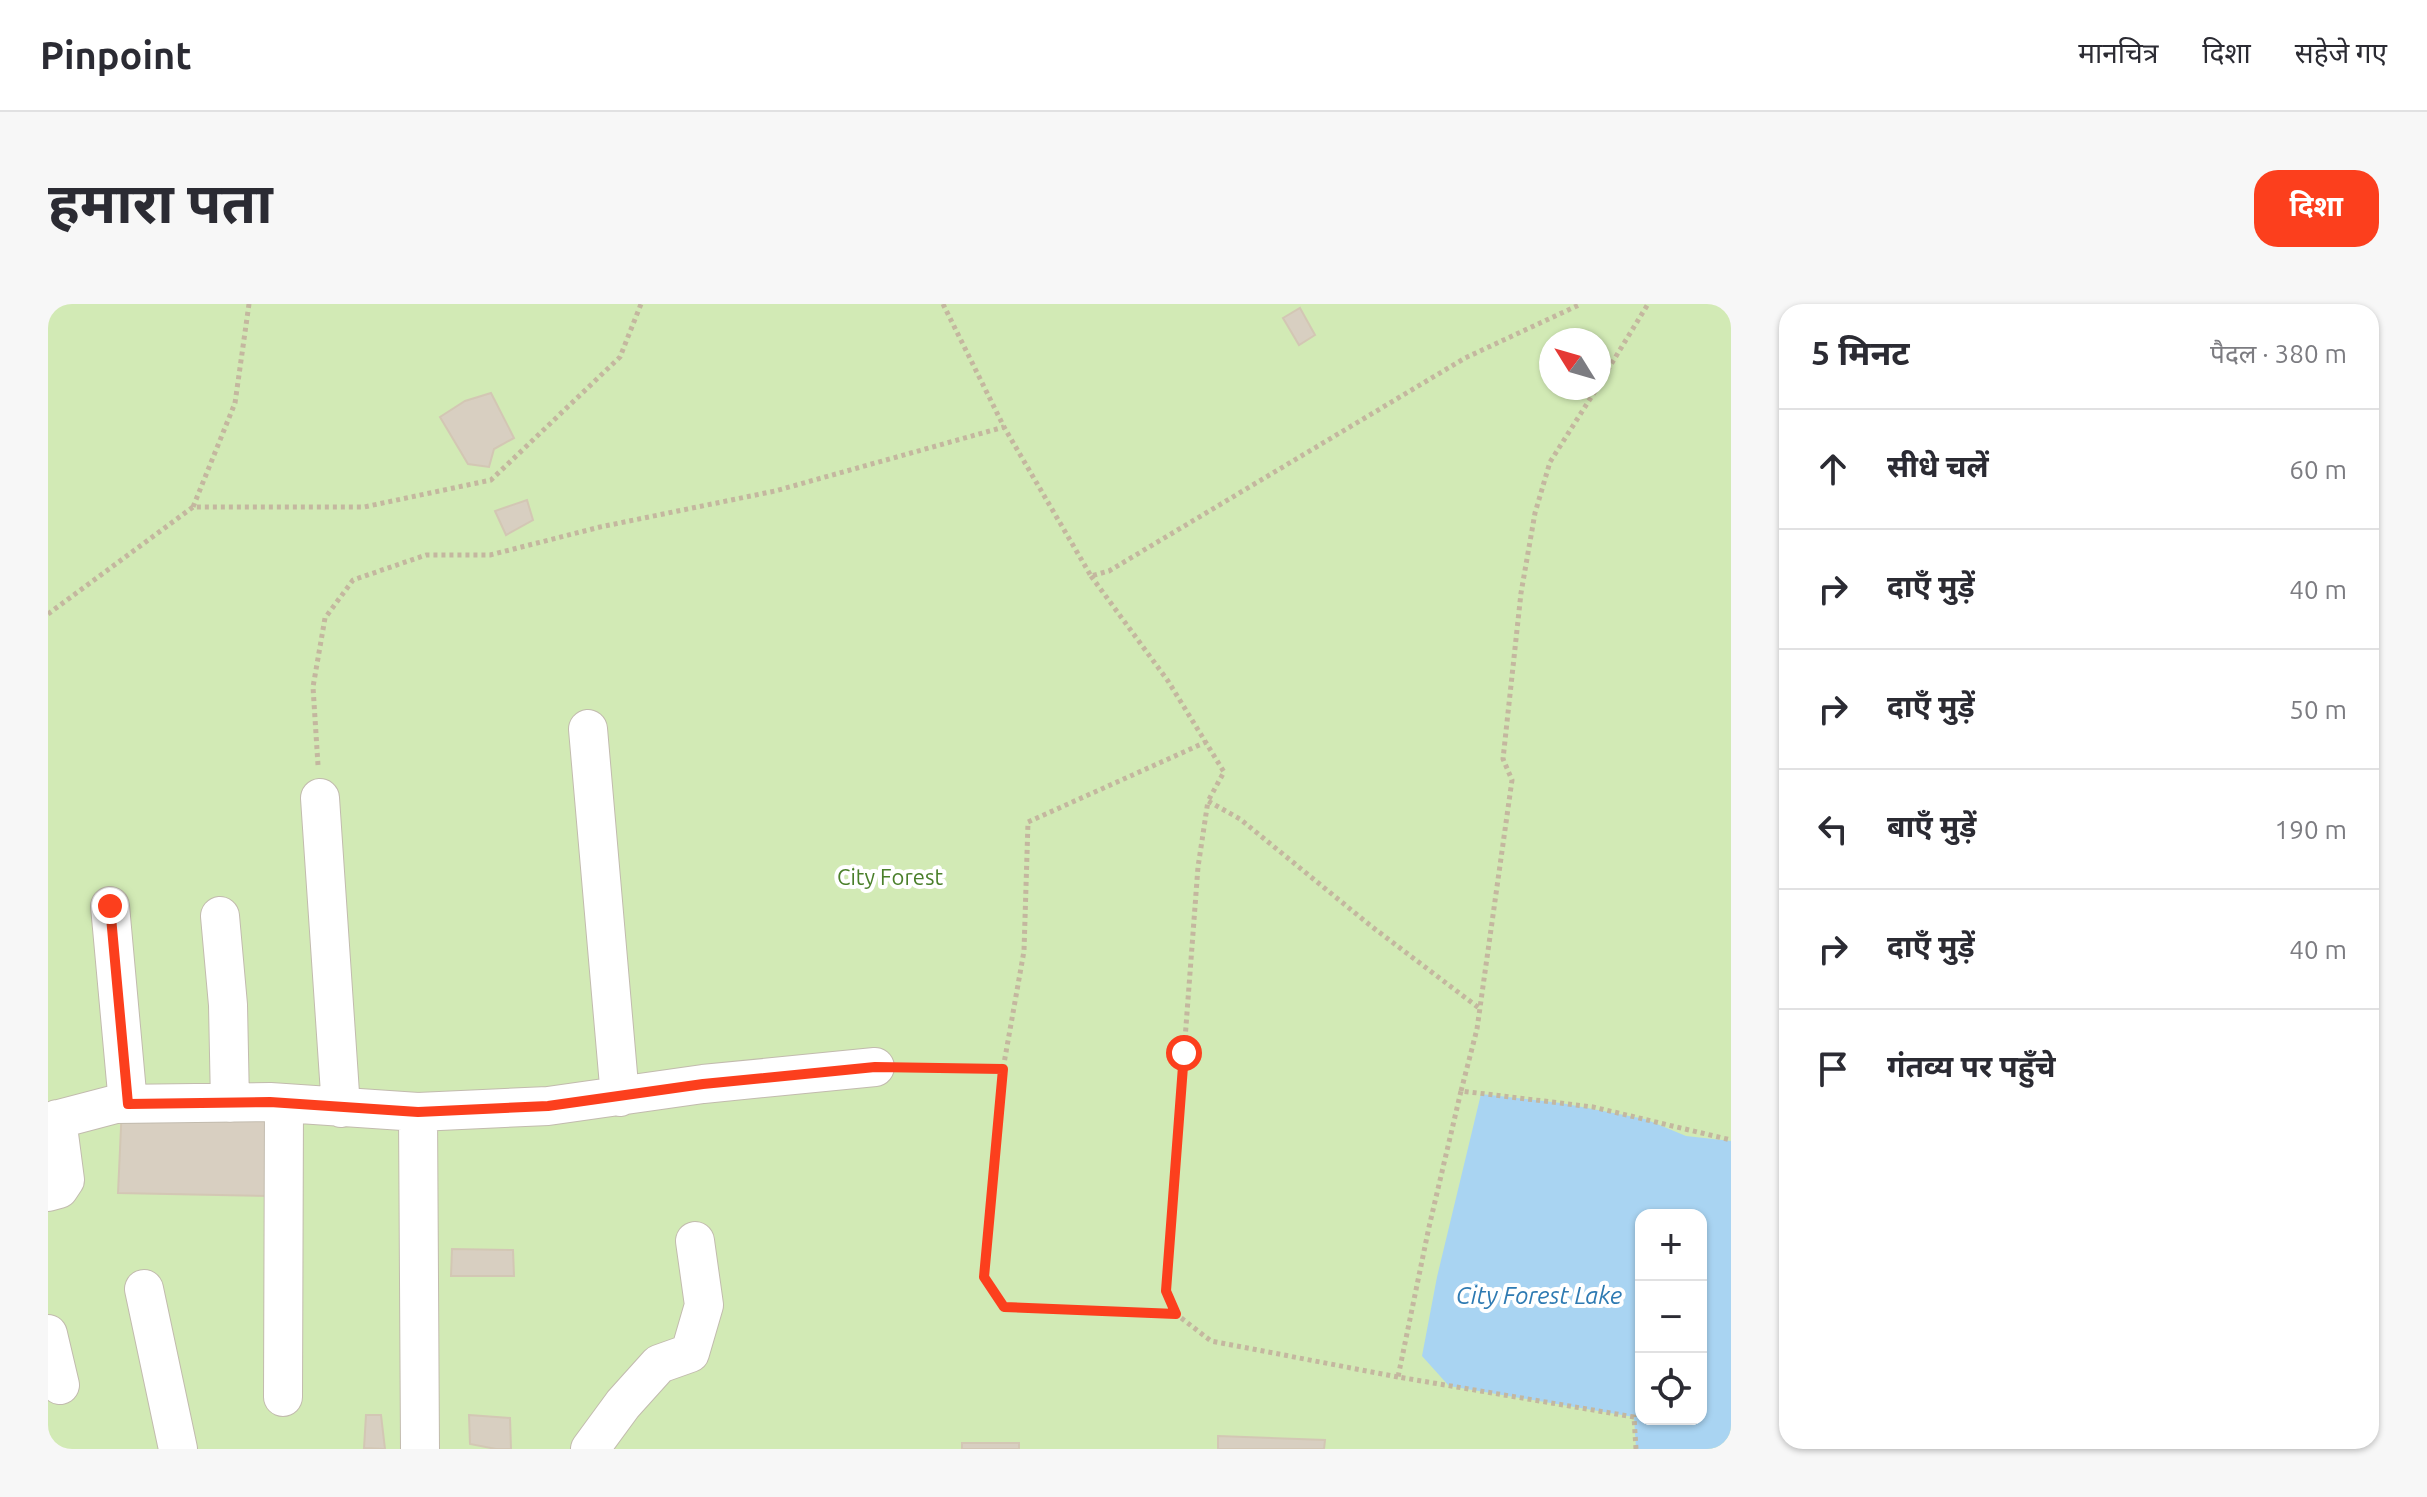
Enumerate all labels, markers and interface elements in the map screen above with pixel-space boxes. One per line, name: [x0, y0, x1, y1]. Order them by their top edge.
text: Pinpoint: [40, 34, 192, 76]
text: मानचित्र: [2078, 37, 2158, 68]
text: दिशा: [2202, 37, 2251, 68]
text: सहेजे गए: [2295, 37, 2387, 68]
button: दिशा: [2254, 170, 2379, 247]
text: हमारा पता: [48, 171, 273, 234]
north arrow: [1539, 328, 1611, 400]
text: 5 मिनट: [1811, 333, 1910, 371]
text: पैदल · 380 m: [2210, 339, 2347, 368]
icon: ahead: [1811, 447, 1855, 491]
text: सीधे चलें: [1887, 449, 1989, 483]
text: 60 m: [2289, 455, 2347, 484]
icon: right: [1811, 567, 1855, 611]
text: दाएँ मुड़ें: [1887, 569, 1975, 603]
text: 40 m: [2289, 575, 2347, 604]
icon: right: [1811, 687, 1855, 731]
text: दाएँ मुड़ें: [1887, 689, 1975, 723]
text: 50 m: [2289, 695, 2347, 724]
icon: left: [1811, 807, 1855, 851]
text: बाएँ मुड़ें: [1887, 809, 1976, 843]
text: 190 m: [2275, 815, 2347, 844]
park label: City Forest: [837, 864, 943, 889]
route end: [92, 888, 128, 924]
icon: right: [1811, 927, 1855, 971]
text: दाएँ मुड़ें: [1887, 929, 1975, 963]
text: 40 m: [2289, 935, 2347, 964]
route start: [1166, 1035, 1202, 1071]
icon: arrive: [1811, 1047, 1855, 1091]
text: गंतव्य पर पहुँचे: [1887, 1049, 2055, 1083]
map controls: [1635, 1209, 1707, 1425]
button: +: [1635, 1209, 1707, 1281]
button: −: [1635, 1281, 1707, 1353]
water label: City Forest Lake: [1456, 1282, 1622, 1309]
button: locate: [1635, 1353, 1707, 1425]

